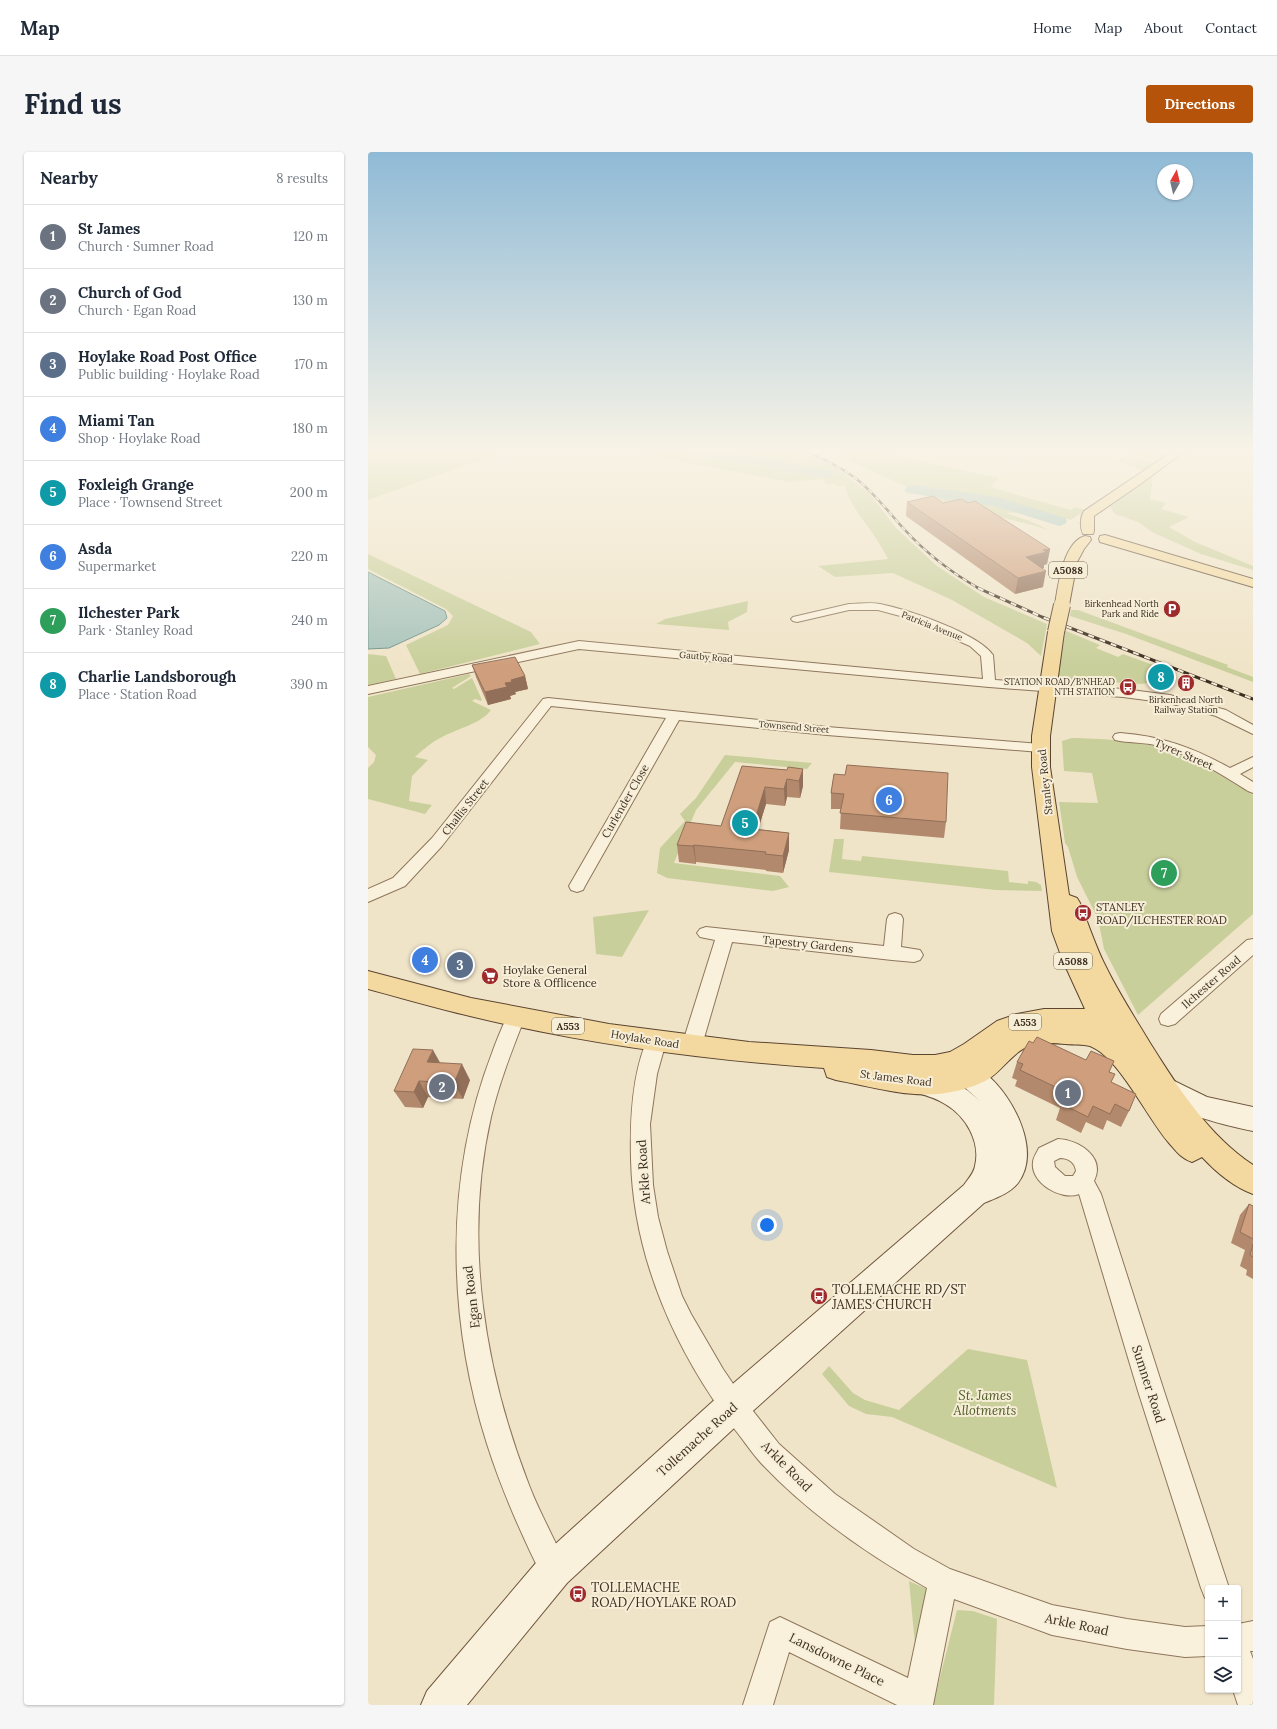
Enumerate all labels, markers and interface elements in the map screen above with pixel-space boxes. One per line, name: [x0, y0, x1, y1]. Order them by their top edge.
text: Map: [20, 16, 60, 40]
text: Home: [1033, 19, 1072, 37]
text: Map: [1094, 19, 1122, 37]
text: About: [1144, 19, 1183, 37]
text: Contact: [1205, 19, 1257, 37]
button: Directions: [1146, 85, 1253, 123]
text: Find us: [24, 86, 122, 122]
north arrow: [1157, 164, 1193, 200]
text: Nearby: [40, 167, 98, 189]
text: 8 results: [276, 170, 328, 187]
text: St James: [78, 219, 140, 238]
text: 1: [50, 228, 56, 245]
text: 120 m: [293, 228, 328, 245]
text: Church · Sumner Road: [78, 238, 214, 255]
text: Church of God: [78, 283, 182, 302]
text: 2: [50, 292, 56, 309]
text: 130 m: [293, 292, 328, 309]
text: Church · Egan Road: [78, 302, 196, 319]
text: Hoylake Road Post Office: [78, 347, 257, 366]
text: 3: [49, 356, 57, 373]
text: 170 m: [294, 356, 328, 373]
text: Public building · Hoylake Road: [78, 366, 260, 383]
text: Miami Tan: [78, 411, 155, 430]
text: 4: [49, 420, 57, 437]
text: 180 m: [293, 420, 328, 437]
text: Shop · Hoylake Road: [78, 430, 201, 447]
text: Foxleigh Grange: [78, 475, 194, 494]
text: 5: [49, 484, 57, 501]
text: 200 m: [290, 484, 328, 501]
text: Place · Townsend Street: [78, 494, 223, 511]
text: Asda: [78, 539, 112, 558]
text: 6: [49, 548, 57, 565]
text: 220 m: [291, 548, 328, 565]
text: Supermarket: [78, 558, 156, 575]
road number: A5088: [1049, 562, 1087, 578]
place label: Birkenhead North Park and Ride: [1084, 598, 1160, 619]
parking icon: Birkenhead North Park and Ride: [1162, 599, 1182, 619]
text: Ilchester Park: [78, 603, 180, 622]
street label: Patricia Avenue: [900, 608, 964, 643]
text: 7: [50, 612, 56, 629]
text: 240 m: [291, 612, 328, 629]
text: Park · Stanley Road: [78, 622, 193, 639]
street label: Gautby Road: [679, 649, 734, 664]
pin: 8: [1148, 662, 1174, 692]
text: Charlie Landsborough: [78, 667, 236, 686]
building icon: Birkenhead North Railway Station: [1176, 673, 1196, 693]
text: 8: [49, 676, 57, 693]
text: 390 m: [290, 676, 328, 693]
place label: STATION ROAD/B'NHEAD NTH STATION: [1004, 676, 1115, 697]
bus stop icon: STATION ROAD/B'NHEAD NTH STATION: [1118, 677, 1138, 697]
text: Place · Station Road: [78, 686, 197, 703]
place label: Birkenhead North Railway Station: [1149, 694, 1224, 715]
street label: Townsend Street: [758, 718, 830, 735]
street label: Tyrer Street: [1153, 735, 1216, 773]
street label: Stanley Road: [1035, 748, 1055, 816]
street label: Curlender Close: [598, 762, 652, 840]
street label: Challis Street: [438, 775, 492, 838]
pin: 6: [876, 785, 902, 815]
pin: 5: [732, 808, 758, 838]
pin: 7: [1151, 858, 1177, 888]
place label: STANLEY ROAD/ILCHESTER ROAD: [1096, 900, 1227, 928]
bus stop icon: STANLEY ROAD/ILCHESTER ROAD: [1073, 903, 1093, 923]
street label: Tapestry Gardens: [762, 932, 854, 956]
pin: 4: [412, 945, 438, 975]
pin: 3: [447, 950, 473, 980]
street label: Ilchester Road: [1179, 952, 1244, 1011]
road number: A5088: [1054, 953, 1092, 969]
place label: Hoylake General Store & Offlicence: [503, 963, 597, 990]
supermarket icon: Hoylake General Store & Offlicence: [480, 966, 500, 986]
road number: A553: [1009, 1014, 1041, 1030]
road number: A553: [552, 1018, 584, 1034]
street label: Hoylake Road: [610, 1027, 681, 1051]
street label: St James Road: [859, 1067, 933, 1089]
pin: 2: [429, 1072, 455, 1102]
pin: 1: [1055, 1078, 1081, 1108]
street label: Arkle Road: [633, 1139, 654, 1206]
your location: [757, 1215, 777, 1235]
street label: Egan Road: [459, 1264, 484, 1329]
place label: TOLLEMACHE RD/ST JAMES CHURCH: [831, 1281, 967, 1313]
bus stop icon: TOLLEMACHE RD/ST JAMES CHURCH: [809, 1286, 829, 1306]
street label: Sumner Road: [1128, 1343, 1169, 1425]
park label: St. James Allotments: [953, 1387, 1016, 1419]
street label: Tollemache Road: [653, 1398, 741, 1480]
street label: Arkle Road: [757, 1437, 816, 1495]
place label: TOLLEMACHE ROAD/HOYLAKE ROAD: [591, 1579, 736, 1611]
bus stop icon: TOLLEMACHE ROAD/HOYLAKE ROAD: [568, 1584, 588, 1604]
map controls: [1205, 1585, 1241, 1693]
button: +: [1205, 1585, 1241, 1621]
street label: Arkle Road: [1042, 1609, 1111, 1640]
button: −: [1205, 1621, 1241, 1657]
street label: Lansdowne Place: [786, 1629, 887, 1690]
button: layers: [1205, 1657, 1241, 1693]

